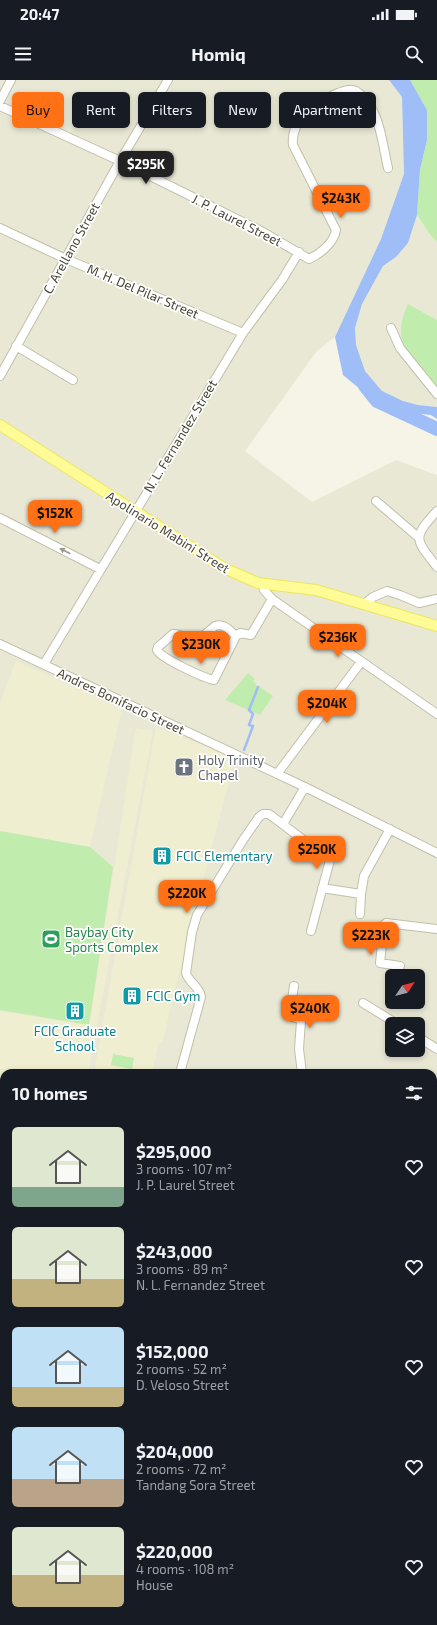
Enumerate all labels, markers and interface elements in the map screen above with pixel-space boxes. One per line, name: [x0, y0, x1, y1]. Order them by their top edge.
text: 20:47: [20, 5, 60, 23]
icon: menu: [12, 43, 34, 65]
text: Homiq: [191, 43, 246, 65]
icon: search: [403, 43, 425, 65]
chip: Buy: [12, 92, 64, 128]
chip: Rent: [72, 92, 130, 128]
chip: Filters: [138, 92, 206, 128]
chip: New: [214, 92, 271, 128]
chip: Apartment: [279, 92, 376, 128]
pin: $295K: [118, 151, 174, 185]
text: $295K: [127, 156, 165, 172]
pin: $243K: [313, 185, 369, 219]
street label: J. P. Laurel Street: [189, 190, 285, 250]
text: $243K: [322, 190, 361, 206]
street label: C. Arellano Street: [39, 200, 103, 296]
street label: M. H. Del Pilar Street: [85, 260, 201, 322]
street label: N. L. Fernandez Street: [140, 377, 220, 495]
street label: Apolinario Mabini Street: [103, 487, 233, 577]
pin: $152K: [27, 500, 83, 534]
text: $152K: [37, 505, 73, 521]
one-way arrow: [60, 548, 71, 554]
pin: $236K: [310, 624, 366, 658]
text: $236K: [319, 629, 357, 645]
pin: $230K: [173, 631, 229, 665]
text: $230K: [182, 636, 220, 652]
street label: Andres Bonifacio Street: [55, 664, 187, 738]
pin: $204K: [299, 690, 355, 724]
text: $204K: [307, 695, 347, 711]
place label: Holy Trinity Chapel: [198, 752, 264, 783]
church icon: Holy Trinity Chapel: [173, 756, 195, 778]
pin: $250K: [289, 836, 345, 870]
text: $250K: [298, 841, 336, 857]
building icon: FCIC Elementary: [151, 845, 173, 867]
place label: FCIC Elementary: [176, 848, 272, 864]
pin: $220K: [159, 880, 215, 914]
text: $220K: [167, 885, 207, 901]
pin: $223K: [343, 922, 399, 956]
place label: Baybay City Sports Complex: [65, 924, 158, 955]
text: $223K: [352, 927, 390, 943]
sports icon: Baybay City Sports Complex: [40, 928, 62, 950]
north arrow: [385, 969, 425, 1009]
map controls: [385, 969, 425, 1057]
building icon: FCIC Gym: [121, 985, 143, 1007]
place label: FCIC Gym: [146, 988, 200, 1004]
pin: $240K: [282, 995, 338, 1029]
building icon: FCIC Graduate School: [64, 1000, 86, 1022]
text: $240K: [290, 1000, 330, 1016]
button: layers: [385, 1017, 425, 1057]
place label: FCIC Graduate School: [34, 1023, 116, 1054]
icon: filters: [403, 1082, 425, 1104]
text: 10 homes: [12, 1083, 88, 1103]
text: $295,000: [136, 1141, 211, 1161]
icon: home: [44, 1143, 92, 1191]
icon: heart: [403, 1156, 425, 1178]
text: 3 rooms · 107 m²: [136, 1161, 232, 1177]
text: J. P. Laurel Street: [136, 1177, 235, 1193]
text: $243,000: [136, 1241, 213, 1261]
icon: home: [44, 1243, 92, 1291]
icon: heart: [403, 1256, 425, 1278]
text: 3 rooms · 89 m²: [136, 1261, 228, 1277]
text: N. L. Fernandez Street: [136, 1277, 265, 1293]
text: $152,000: [136, 1341, 209, 1361]
icon: home: [44, 1343, 92, 1391]
icon: heart: [403, 1356, 425, 1378]
text: 2 rooms · 52 m²: [136, 1361, 227, 1377]
text: D. Veloso Street: [136, 1377, 229, 1393]
text: $204,000: [136, 1441, 214, 1461]
icon: home: [44, 1443, 92, 1491]
icon: heart: [403, 1456, 425, 1478]
text: 2 rooms · 72 m²: [136, 1461, 227, 1477]
text: Tandang Sora Street: [136, 1477, 255, 1493]
text: $220,000: [136, 1541, 213, 1561]
icon: home: [44, 1543, 92, 1591]
icon: heart: [403, 1556, 425, 1578]
text: 4 rooms · 108 m²: [136, 1561, 234, 1577]
text: House: [136, 1577, 173, 1593]

